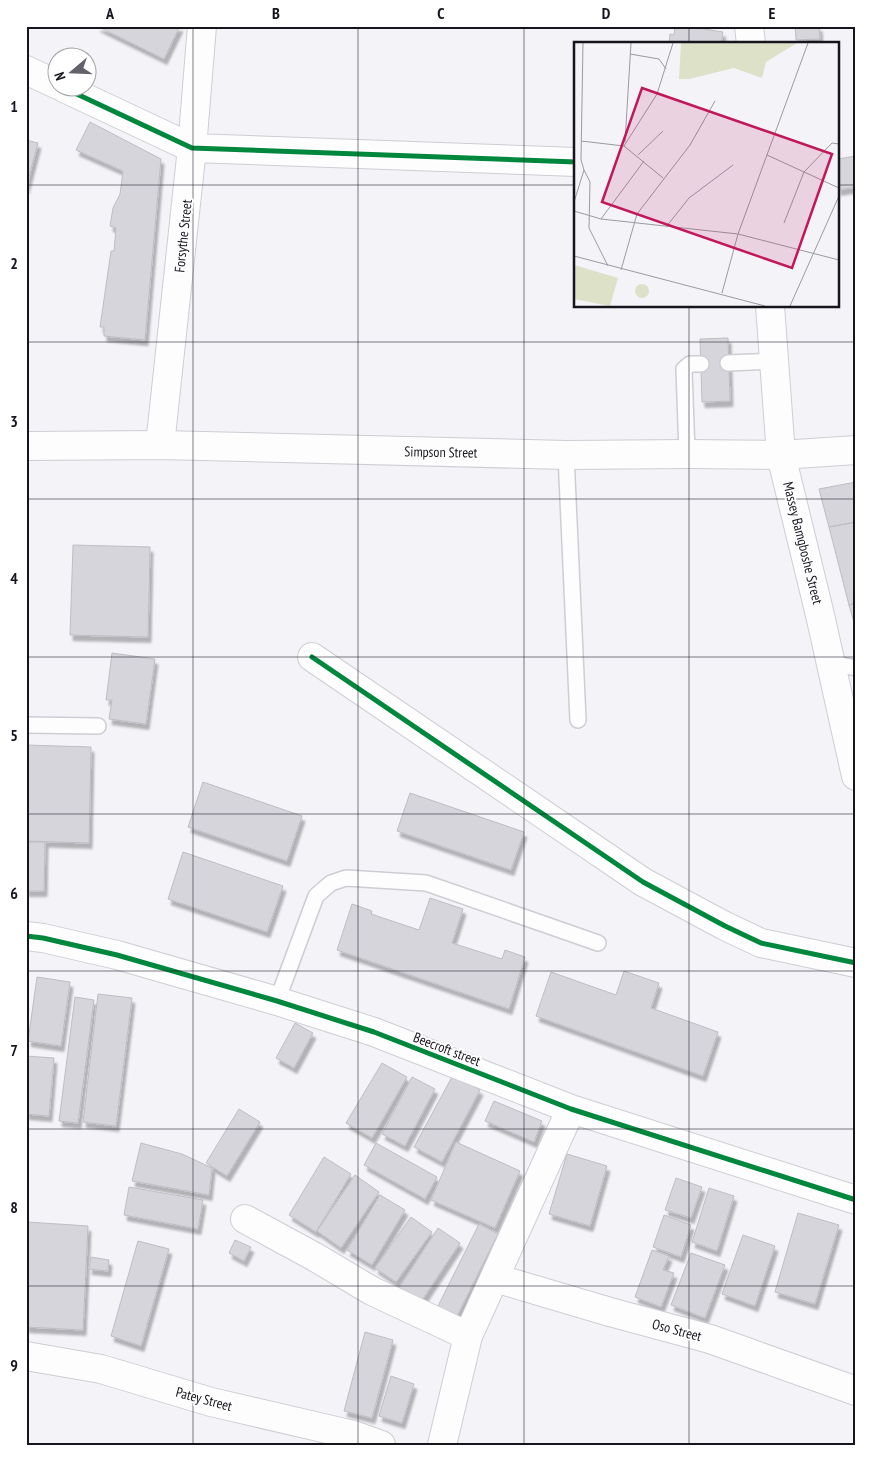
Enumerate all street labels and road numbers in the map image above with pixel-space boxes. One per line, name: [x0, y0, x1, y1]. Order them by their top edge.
street label: Forsythe Street: [170, 198, 196, 273]
street label: Simpson Street: [404, 442, 478, 462]
street label: Massey Bamgboshe Street: [779, 480, 827, 606]
street label: Beecroft street: [411, 1028, 483, 1070]
street label: Oso Street: [650, 1315, 704, 1345]
street label: Patey Street: [174, 1383, 234, 1415]

